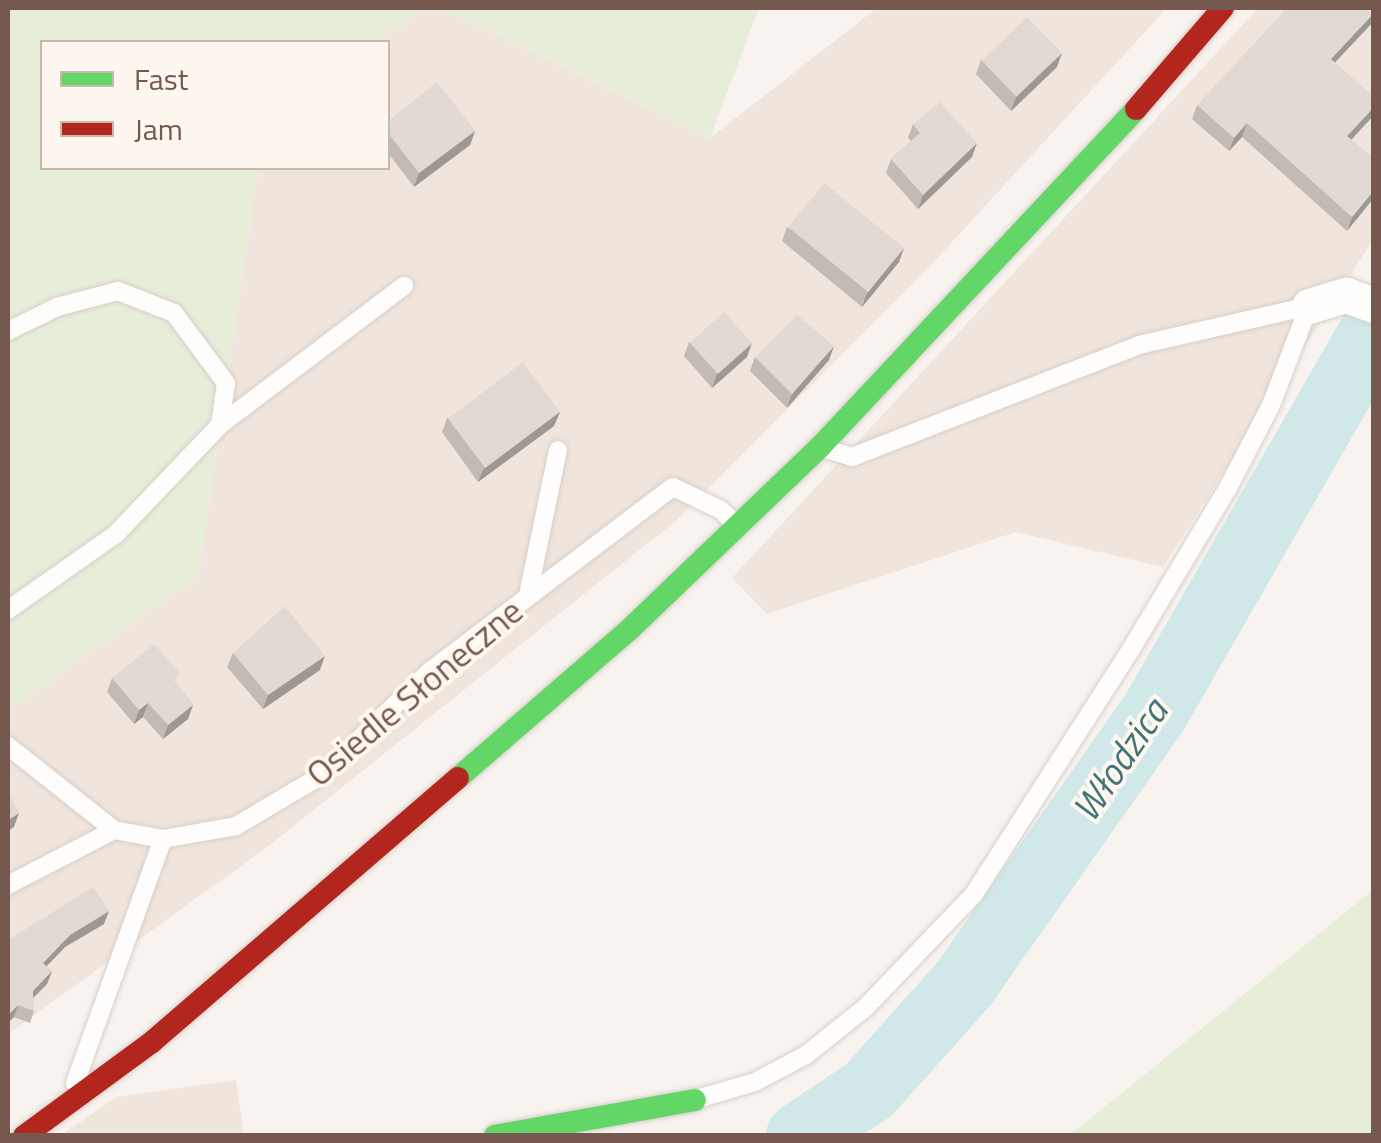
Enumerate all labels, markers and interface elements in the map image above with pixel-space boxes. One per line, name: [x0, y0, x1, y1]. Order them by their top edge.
legend: [40, 40, 390, 170]
text: Fast: [134, 56, 188, 102]
text: Jam: [134, 106, 183, 152]
street label: Osiedle Słoneczne: [297, 589, 531, 795]
water label: Włodzica: [1063, 690, 1177, 830]

